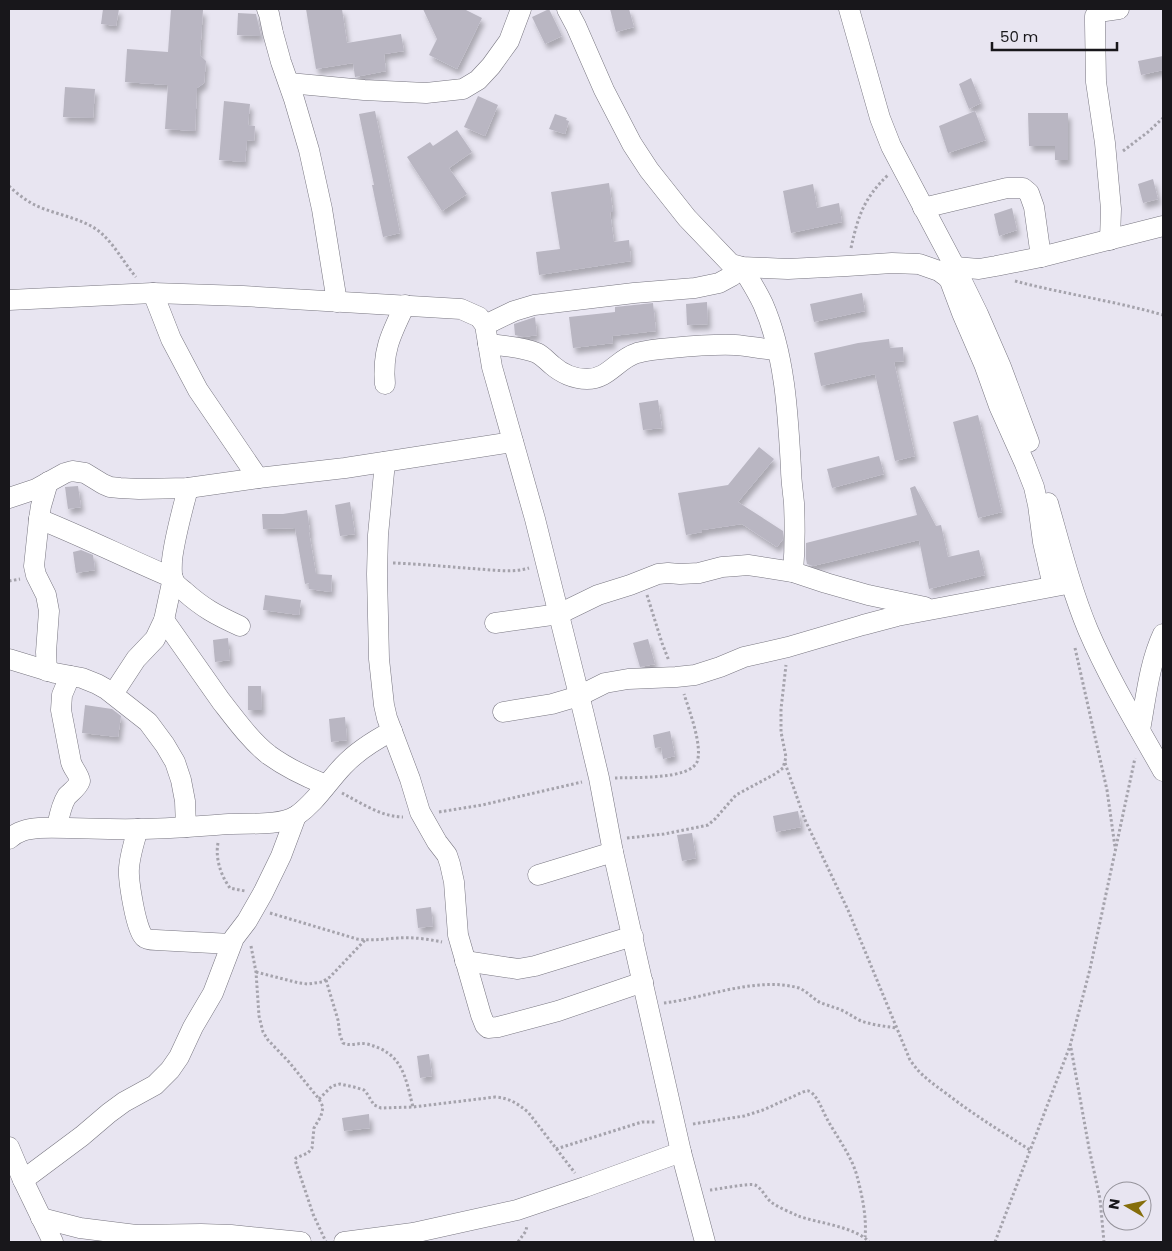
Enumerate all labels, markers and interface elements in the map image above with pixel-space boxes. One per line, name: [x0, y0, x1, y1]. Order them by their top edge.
scale bar: [992, 20, 1117, 52]
text: 50 m: [1000, 26, 1038, 47]
north arrow: [1102, 1181, 1152, 1231]
text: N: [1103, 1197, 1125, 1211]

